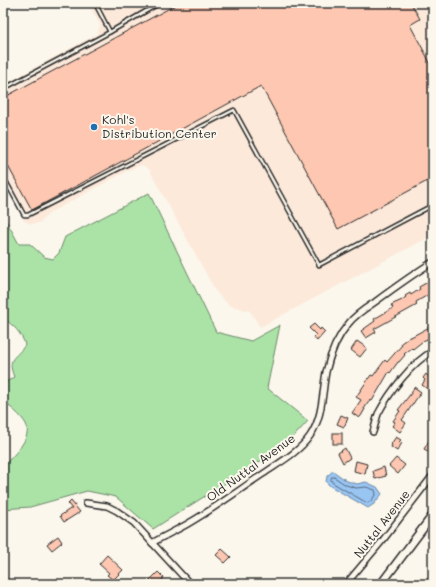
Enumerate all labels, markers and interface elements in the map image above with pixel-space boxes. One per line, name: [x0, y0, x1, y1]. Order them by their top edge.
place label: Kohl's Distribution Center: [102, 111, 217, 141]
marker: Kohl's Distribution Center: [89, 122, 99, 132]
street label: Old Nuttal Avenue: [203, 430, 298, 505]
street label: Nuttal Avenue: [350, 486, 413, 561]

